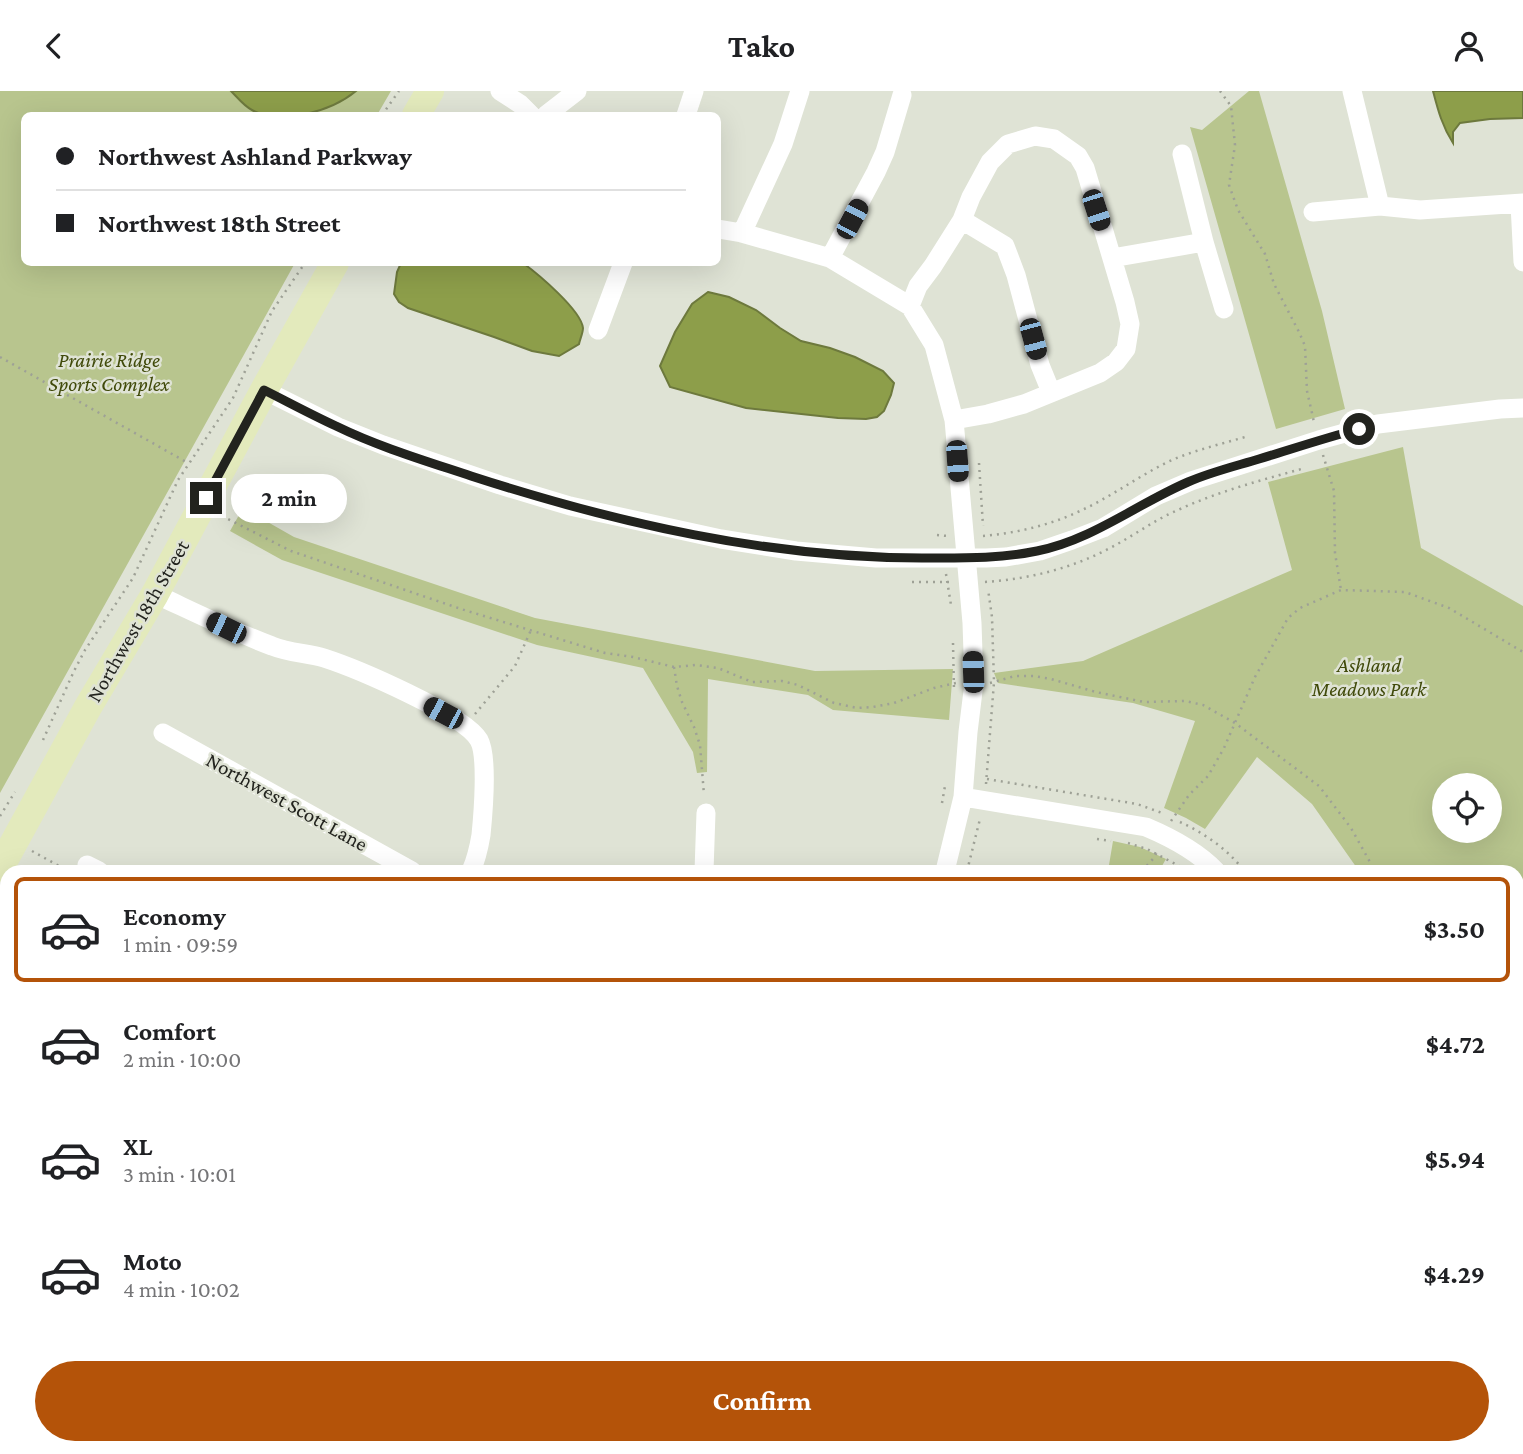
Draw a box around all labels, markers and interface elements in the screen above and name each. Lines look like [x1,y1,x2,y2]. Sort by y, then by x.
icon: back [35,27,73,65]
icon: person [1450,27,1488,65]
text: Tako [728,28,795,64]
text: Northwest Ashland Parkway [98,142,412,171]
car [1080,187,1113,233]
car [833,196,872,242]
text: Northwest 18th Street [98,209,340,238]
car [1018,316,1049,362]
park label: Prairie Ridge Sports Complex [48,348,171,396]
route start [1343,413,1375,445]
car [946,439,969,483]
callout: 2 min [230,473,346,523]
route end [190,482,222,514]
text: 2 min [261,485,317,511]
street label: Northwest 18th Street [82,535,195,706]
car [203,609,250,647]
car [962,651,985,693]
park label: Ashland Meadows Park [1311,653,1427,701]
car [420,694,467,732]
street label: Northwest Scott Lane [202,748,372,856]
map controls [1432,773,1502,843]
button: locate [1432,773,1502,843]
icon: car [39,898,102,961]
text: Economy [123,902,226,931]
text: $3.50 [1424,915,1485,944]
text: 1 min · 09:59 [123,931,238,957]
icon: car [39,1013,102,1076]
text: Comfort [123,1017,216,1046]
text: $4.72 [1426,1030,1485,1059]
text: 2 min · 10:00 [123,1046,241,1072]
icon: car [39,1128,102,1191]
text: XL [123,1132,152,1161]
text: $5.94 [1425,1145,1485,1174]
text: 3 min · 10:01 [123,1161,236,1187]
icon: car [39,1243,102,1306]
text: Moto [123,1247,182,1276]
text: $4.29 [1423,1260,1485,1289]
text: 4 min · 10:02 [123,1276,240,1302]
button: Confirm [35,1361,1489,1441]

